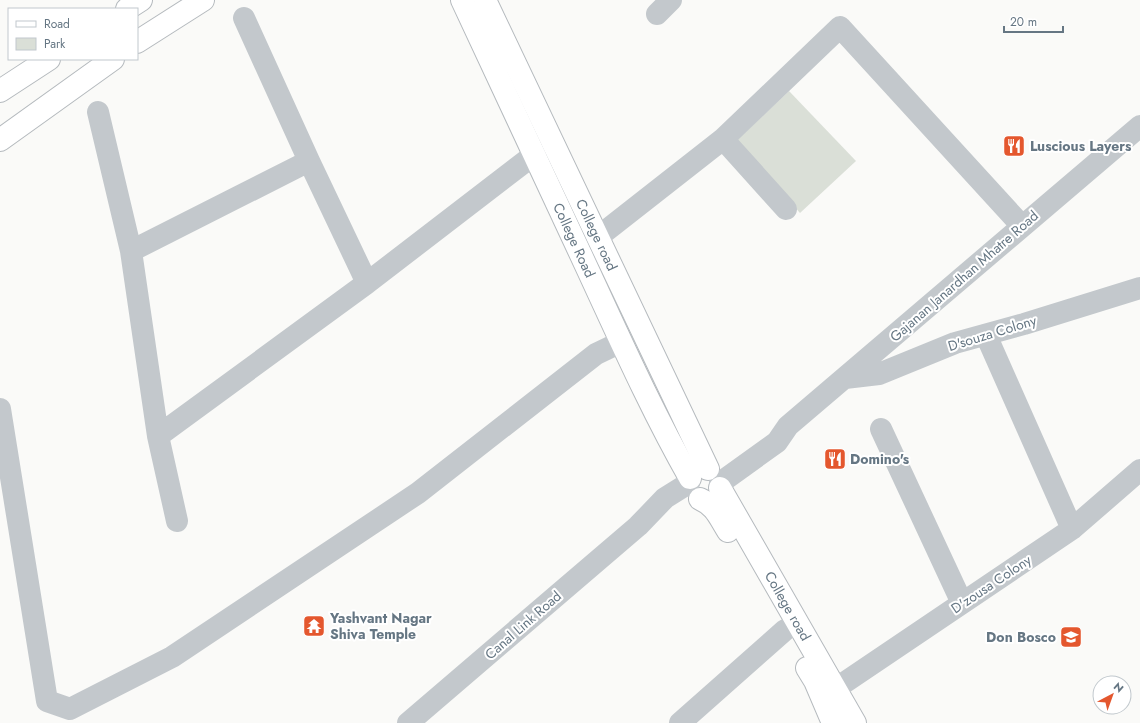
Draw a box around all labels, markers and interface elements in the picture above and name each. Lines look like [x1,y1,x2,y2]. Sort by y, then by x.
legend [8,8,138,60]
scale bar [1004,8,1063,34]
text: 20 m [1010,13,1037,31]
text: Road [44,15,70,33]
text: Park [44,35,66,53]
restaurant icon: Luscious Layers [1001,133,1027,159]
place label: Luscious Layers [1030,136,1132,156]
street label: College road [571,196,622,274]
street label: College Road [548,199,600,281]
street label: Gajanan Janardhan Mhatre Road [885,206,1043,346]
street label: D'souza Colony [945,310,1040,356]
restaurant icon: Domino's [822,446,848,472]
place label: Domino's [850,449,910,469]
street label: D'zousa Colony [947,549,1036,618]
street label: College road [760,567,816,644]
street label: Canal Link Road [480,586,566,664]
place label: Yashvant Nagar Shiva Temple [329,608,432,644]
temple icon: Yashvant Nagar Shiva Temple [301,613,327,639]
school or university icon: Don Bosco [1058,624,1084,650]
place label: Don Bosco [986,627,1056,647]
north arrow [1092,675,1132,715]
text: N [1110,679,1127,696]

